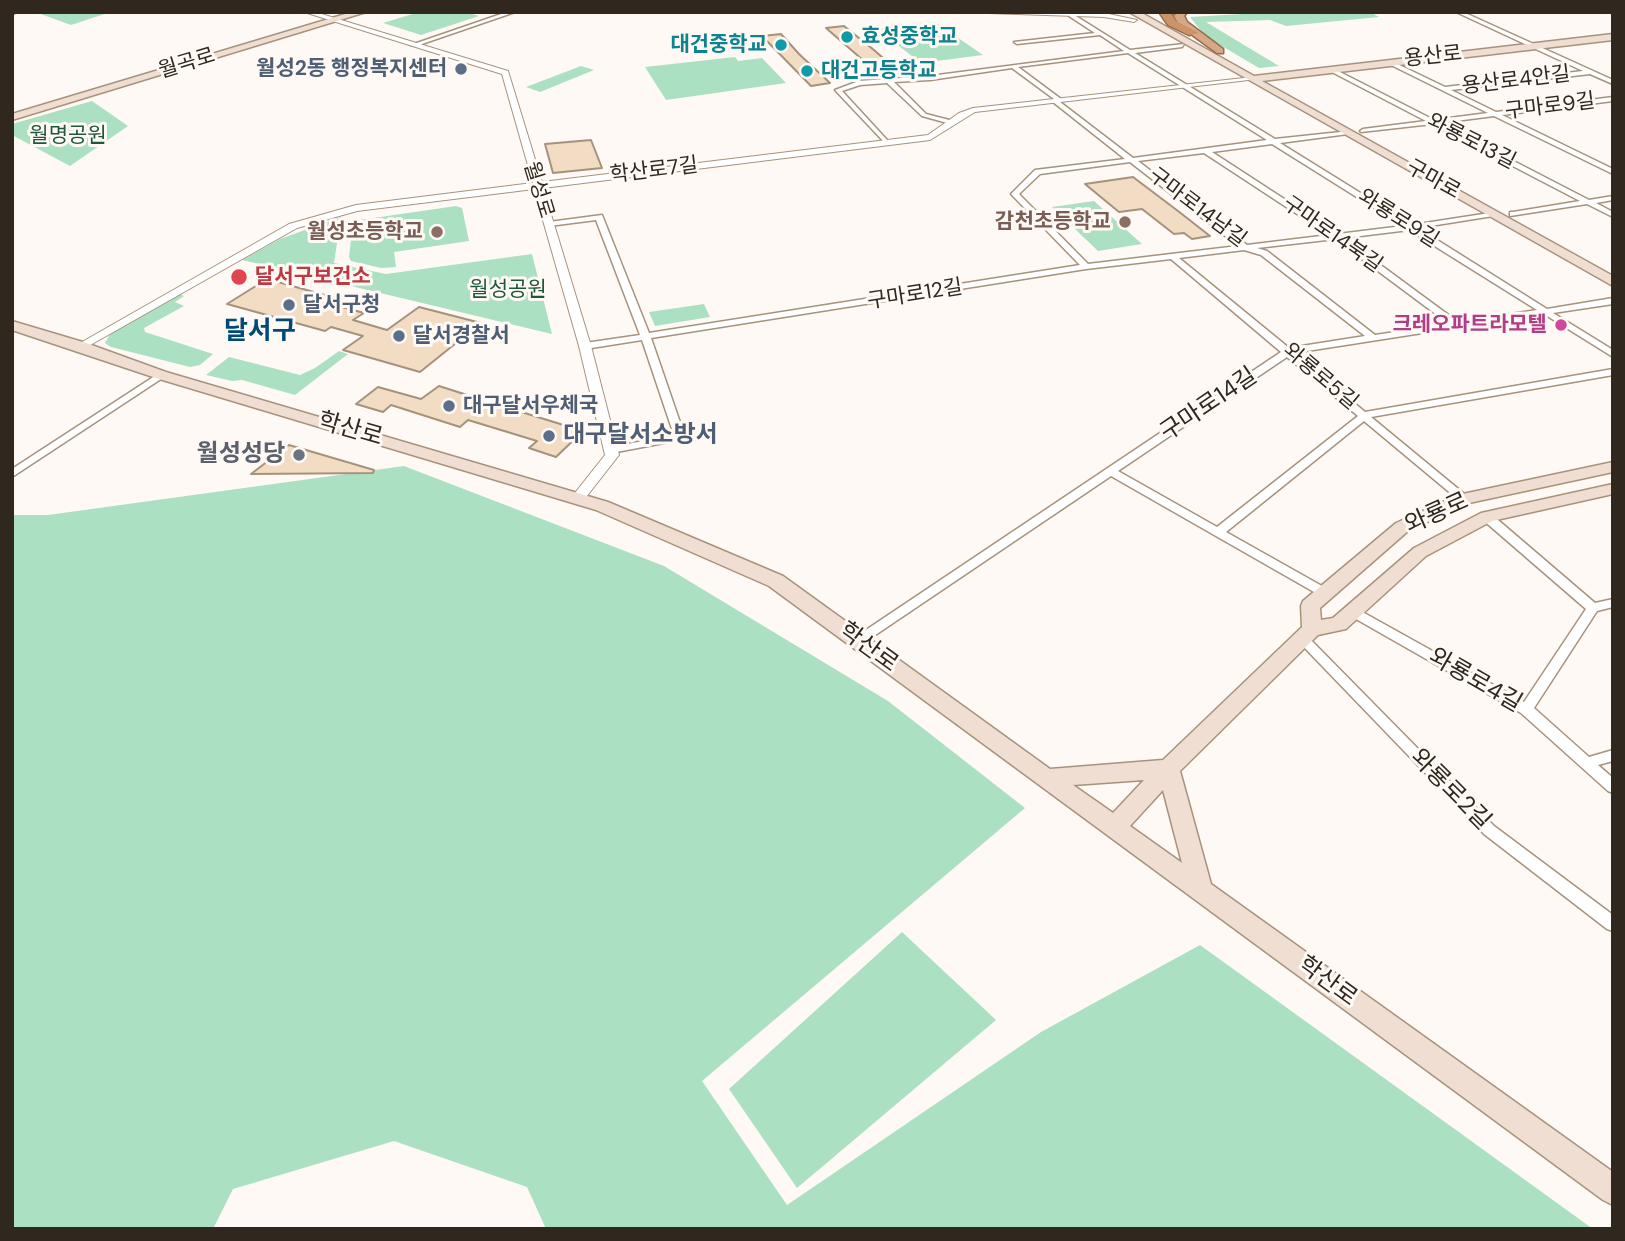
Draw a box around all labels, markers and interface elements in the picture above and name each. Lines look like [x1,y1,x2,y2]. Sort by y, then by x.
place label: 효성중학교 [861,24,958,50]
marker: 효성중학교 [839,29,855,45]
place label: 대건중학교 [670,32,767,58]
marker: 대건중학교 [773,37,789,53]
street label: 용산로 [1403,41,1463,73]
street label: 월곡로 [156,43,218,85]
place label: 월성2동 행정복지센터 [256,56,447,82]
place label: 대건고등학교 [821,58,937,84]
marker: 월성2동 행정복지센터 [453,61,469,77]
street label: 용산로4안길 [1460,62,1572,100]
marker: 대건고등학교 [799,63,815,79]
street label: 구마로9길 [1504,89,1596,125]
street label: 와룡로13길 [1422,109,1520,175]
park label: 월명공원 [29,123,107,149]
street label: 학산로7길 [609,153,699,189]
street label: 구마로 [1402,155,1464,205]
street label: 월성로 [517,159,559,221]
street label: 구마로14남길 [1143,163,1251,253]
street label: 와룡로9길 [1353,184,1443,254]
street label: 구마로14북길 [1277,191,1387,279]
place label: 감천초등학교 [995,209,1111,235]
marker: 감천초등학교 [1117,214,1133,230]
place label: 월성초등학교 [307,219,423,245]
marker: 월성초등학교 [429,224,445,240]
place label: 달서구보건소 [255,264,371,290]
marker: 달서구보건소 [229,267,249,287]
street label: 구마로12길 [866,275,964,315]
park label: 월성공원 [469,277,547,303]
place label: 달서구청 [303,292,380,318]
marker: 달서구청 [281,297,297,313]
place label: 크레오파트라모텔 [1392,312,1547,338]
district label: 달서구 [224,316,296,348]
marker: 크레오파트라모텔 [1553,317,1569,333]
place label: 달서경찰서 [413,323,510,349]
marker: 달서경찰서 [391,328,407,344]
street label: 와룡로5길 [1277,338,1363,416]
street label: 구마로14길 [1155,362,1263,448]
place label: 대구달서우체국 [463,393,598,419]
marker: 대구달서우체국 [441,398,457,414]
street label: 학산로 [314,407,386,453]
place label: 대구달서소방서 [563,422,718,450]
marker: 대구달서소방서 [541,428,557,444]
place label: 월성성당 [197,441,285,469]
marker: 월성성당 [291,447,307,463]
street label: 와룡로 [1401,487,1473,541]
street label: 학산로 [833,617,903,679]
street label: 와룡로4길 [1423,643,1527,719]
street label: 와룡로2길 [1404,744,1496,836]
street label: 학산로 [1292,951,1362,1013]

